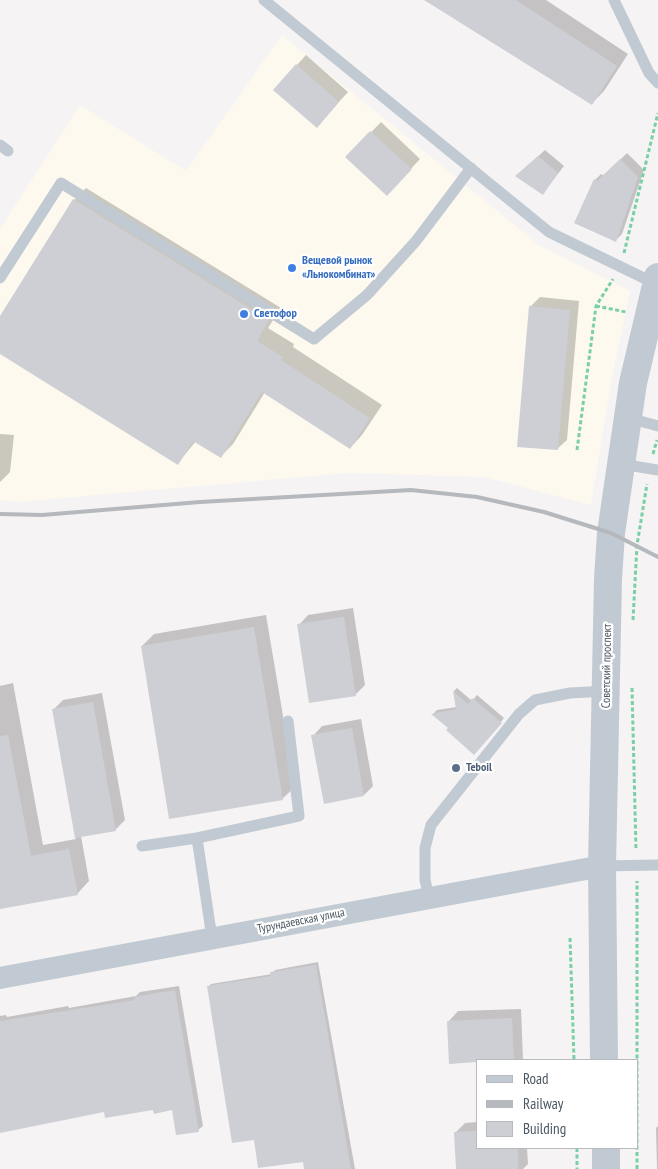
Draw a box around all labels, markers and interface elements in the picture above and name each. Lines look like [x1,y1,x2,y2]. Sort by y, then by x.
place label: Вещевой рынок «Льнокомбинат» [302,254,375,282]
marker: Вещевой рынок «Льнокомбинат» [286,262,298,274]
place label: Светофор [254,307,297,321]
marker: Светофор [238,308,250,320]
street label: Советский проспект [599,624,615,708]
place label: Teboil [466,761,492,775]
marker: Teboil [450,762,462,774]
street label: Турундаевская улица [256,905,346,937]
legend [476,1059,638,1149]
text: Road [523,1069,549,1088]
text: Railway [523,1094,563,1113]
text: Building [523,1119,566,1138]

